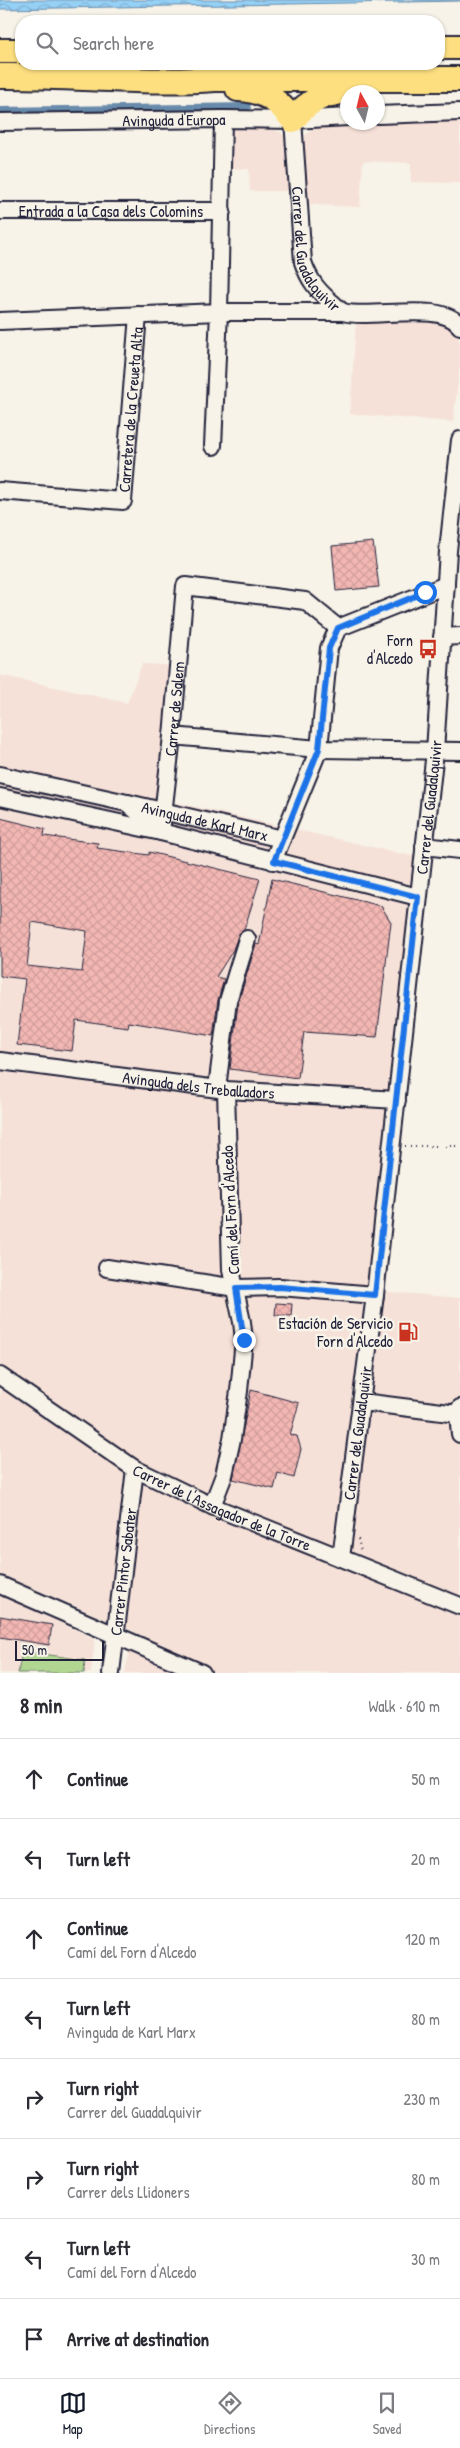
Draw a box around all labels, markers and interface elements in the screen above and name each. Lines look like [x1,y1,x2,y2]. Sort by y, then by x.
search box [15,15,445,70]
icon: search [33,29,61,57]
text: Search here [73,30,154,56]
north arrow [340,85,385,130]
street label: Avinguda d'Europa [122,108,226,131]
street label: Carrer del Guadalquivir [287,186,346,316]
street label: Entrada a la Casa dels Colomins [19,200,203,222]
street label: Carretera de la Creueta Alta [113,326,148,493]
route start [414,581,437,604]
place label: Forn d'Alcedo [367,629,414,669]
bus stop icon: Forn d'Alcedo [417,638,439,660]
street label: Carrer de Salem [159,660,189,757]
street label: Carrer del Guadalquivir [410,739,447,875]
street label: Avinguda de Karl Marx [140,796,270,846]
street label: Avinguda dels Treballadors [121,1066,275,1104]
street label: Camí del Forn d'Alcedo [216,1144,244,1275]
place label: Estación de Servicio Forn d'Alcedo [278,1312,394,1352]
fuel station icon: Estación de Servicio Forn d'Alcedo [397,1321,419,1343]
route end [233,1329,256,1352]
street label: Carrer del Guadalquivir [338,1365,377,1501]
street label: Carrer de l'Assagador de la Torre [129,1459,315,1556]
street label: Carrer Pintor Sabater [104,1507,141,1637]
scale bar [15,1638,104,1661]
text: 50 m [22,1640,47,1659]
text: 8 min [20,1691,62,1720]
text: Walk · 610 m [368,1695,440,1717]
icon: ahead [20,1765,48,1793]
text: Continue [67,1766,128,1792]
text: 50 m [412,1768,440,1790]
icon: left [20,1845,48,1873]
text: Turn left [67,1846,130,1872]
text: 20 m [411,1848,440,1870]
text: Continue [67,1915,128,1941]
icon: ahead [20,1925,48,1953]
text: 120 m [405,1928,440,1950]
text: Camí del Forn d'Alcedo [67,1941,196,1963]
text: Turn left [67,1995,130,2021]
icon: left [20,2005,48,2033]
text: 80 m [411,2008,440,2030]
text: Avinguda de Karl Marx [67,2021,196,2043]
text: Turn right [67,2075,138,2101]
icon: right [20,2085,48,2113]
text: 230 m [404,2088,440,2110]
text: Carrer del Guadalquivir [67,2101,202,2123]
text: Turn right [67,2155,138,2181]
icon: right [20,2165,48,2193]
text: 80 m [411,2168,440,2190]
text: Carrer dels Llidoners [67,2181,190,2203]
text: Turn left [67,2235,130,2261]
icon: left [20,2245,48,2273]
text: 30 m [411,2248,440,2270]
text: Camí del Forn d'Alcedo [67,2261,196,2283]
icon: arrive [20,2325,48,2353]
text: Arrive at destination [67,2326,209,2352]
tab: Map [59,2389,87,2438]
tab: Directions [204,2389,255,2438]
tab: Saved [373,2389,401,2438]

